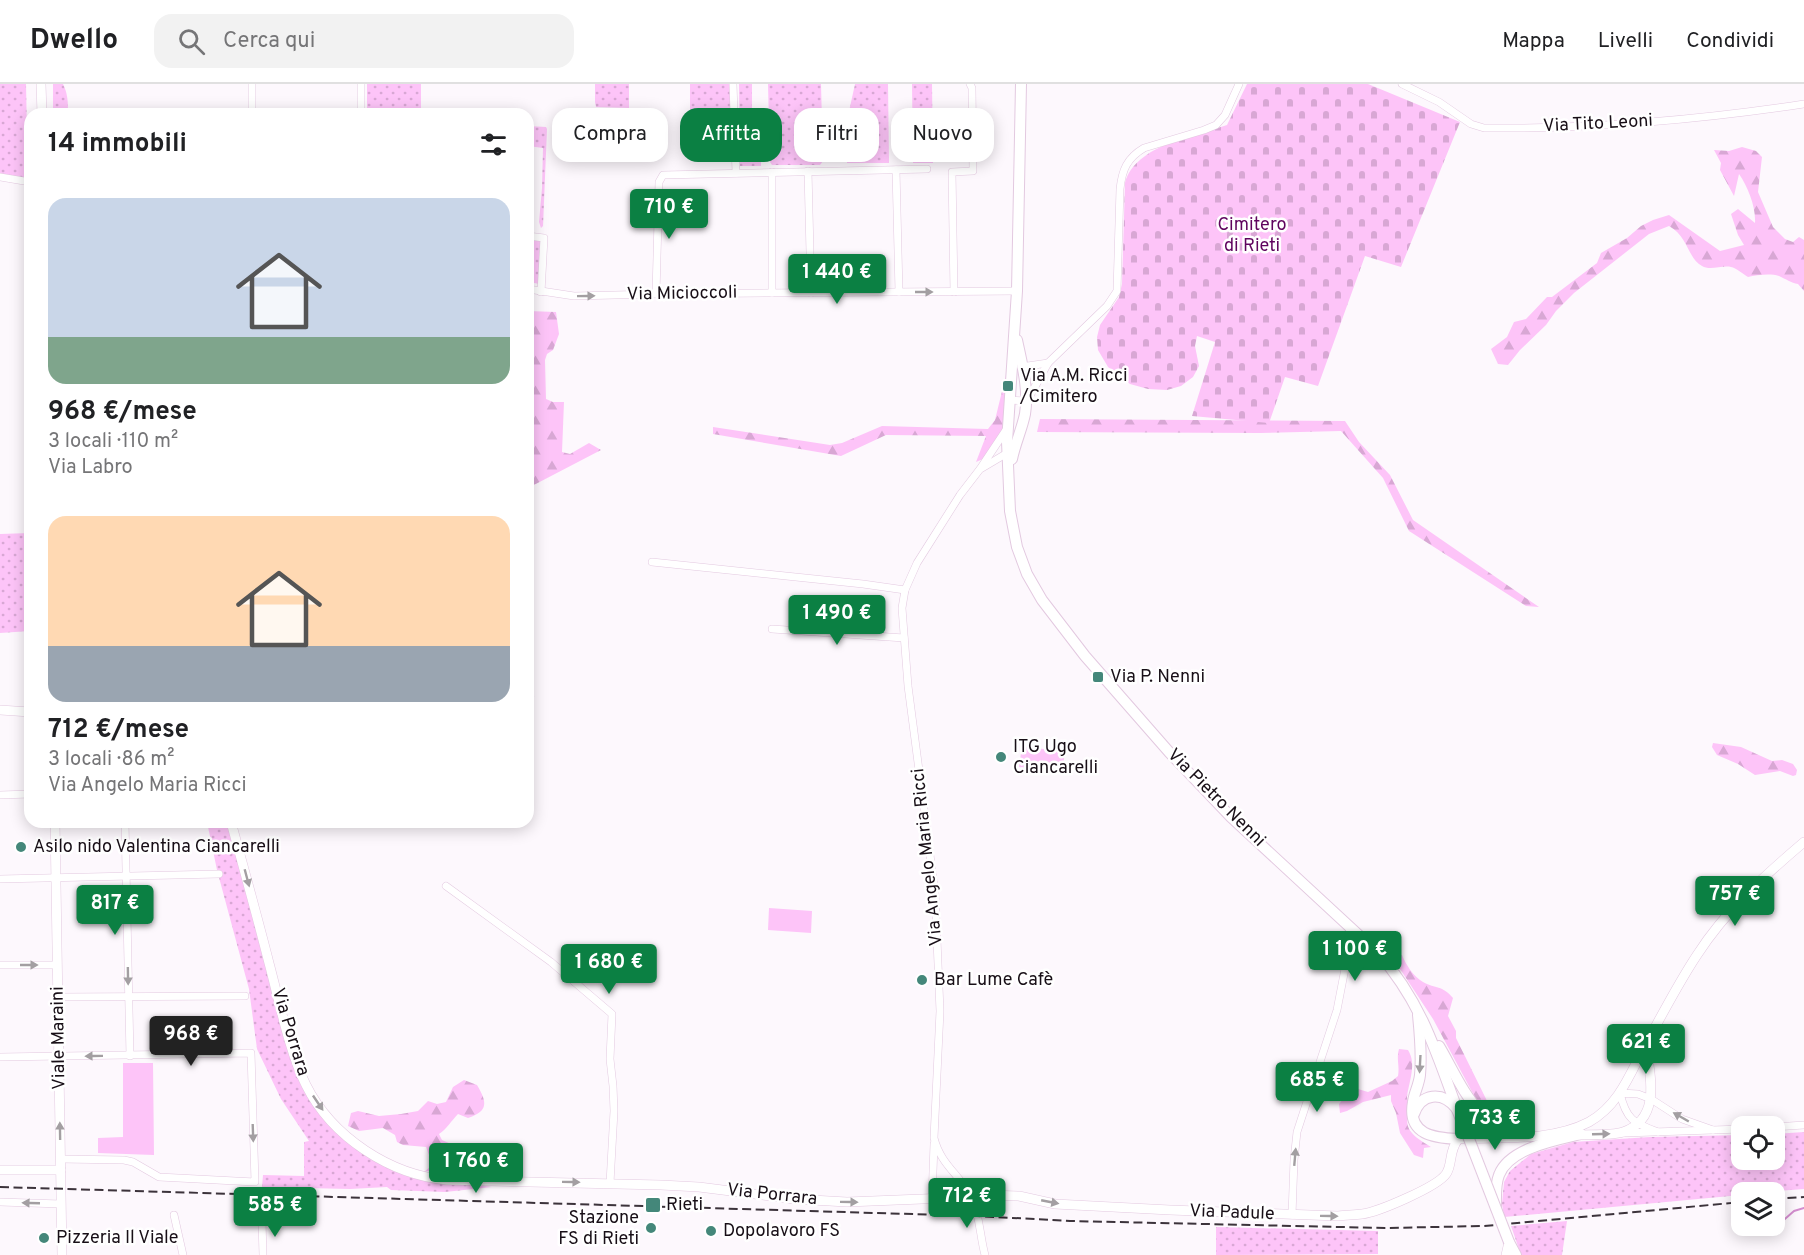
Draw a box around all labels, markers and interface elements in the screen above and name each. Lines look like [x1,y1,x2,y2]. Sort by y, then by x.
search box [154,14,574,68]
text: Dwello [30,23,118,59]
icon: search [175,25,208,58]
text: Cerca qui [223,28,315,55]
text: Mappa [1502,28,1565,55]
text: Livelli [1598,28,1653,55]
text: Condividi [1686,28,1774,55]
chip: Compra [552,108,668,162]
chip: Affitta [680,108,782,162]
chip: Filtri [794,108,879,162]
chip: Nuovo [891,108,994,162]
street label: Via Tito Leoni [1542,110,1654,138]
text: 14 immobili [48,128,187,161]
icon: filters [477,128,510,161]
pin: 710 € [627,189,711,240]
text: 710 € [644,195,694,221]
park label: Cimitero di Rieti [1217,214,1287,258]
icon: home [225,237,333,345]
pin: 1 440 € [782,254,892,305]
text: 1 440 € [802,260,872,286]
street label: Via Micioccoli [627,282,737,306]
one-way arrow [915,287,934,297]
one-way arrow [576,291,595,301]
place label: Via A.M. Ricci /Cimitero [1019,365,1127,409]
marker: Via A.M. Ricci /Cimitero [1001,379,1015,393]
text: 968 €/mese [48,396,197,429]
text: 3 locali · 110 m² [48,429,178,455]
text: Via Labro [48,455,133,481]
icon: home [225,555,333,663]
pin: 1 490 € [782,595,892,646]
text: 1 490 € [802,601,872,627]
place label: Via P. Nenni [1110,666,1205,689]
marker: Via P. Nenni [1091,670,1105,684]
text: 712 €/mese [48,714,189,747]
place label: ITG Ugo Ciancarelli [1013,736,1098,780]
street label: Via Pietro Nenni [1162,744,1270,852]
text: 3 locali · 86 m² [48,747,175,773]
marker: ITG Ugo Ciancarelli [994,750,1008,764]
street label: Via Angelo Maria Ricci [907,767,949,947]
text: Via Angelo Maria Ricci [48,773,247,799]
place label: Asilo nido Valentina Ciancarelli [33,836,280,859]
marker: Asilo nido Valentina Ciancarelli [14,840,28,854]
one-way arrow [243,869,252,887]
pin: 757 € [1693,876,1777,927]
text: 757 € [1709,882,1761,908]
pin: 817 € [73,885,157,936]
text: 817 € [91,891,139,917]
pin: 1 100 € [1300,931,1410,982]
text: 1 100 € [1322,937,1388,963]
pin: 1 680 € [554,944,664,995]
text: 1 680 € [575,950,643,976]
one-way arrow [19,960,38,970]
one-way arrow [124,967,133,986]
place label: Bar Lume Cafè [934,969,1053,992]
marker: Bar Lume Cafè [915,973,929,987]
street label: Via Porrara [266,985,314,1079]
street label: Viale Maraini [47,986,71,1090]
pin: 968 € [149,1016,233,1067]
text: 968 € [164,1022,218,1048]
pin: 621 € [1604,1024,1688,1075]
text: 621 € [1621,1030,1671,1056]
one-way arrow [85,1052,104,1061]
one-way arrow [1416,1054,1425,1073]
pin: 685 € [1275,1062,1359,1113]
text: 685 € [1290,1068,1344,1094]
one-way arrow [312,1095,324,1111]
pin: 733 € [1453,1100,1537,1151]
text: 733 € [1469,1106,1521,1132]
one-way arrow [1672,1113,1689,1123]
map controls [1731,1116,1785,1236]
button: locate [1731,1116,1785,1170]
one-way arrow [55,1121,65,1140]
one-way arrow [249,1123,258,1142]
one-way arrow [1592,1129,1611,1138]
pin: 1 760 € [421,1143,531,1194]
one-way arrow [1290,1147,1300,1166]
text: 1 760 € [443,1149,509,1175]
one-way arrow [561,1178,580,1187]
pin: 712 € [925,1178,1009,1229]
street label: Via Porrara [726,1179,818,1211]
button: layers [1731,1182,1785,1236]
text: 712 € [942,1184,992,1210]
pin: 585 € [233,1187,317,1238]
text: 585 € [248,1193,302,1219]
place label: Rieti [666,1194,703,1217]
marker: Rieti [644,1196,662,1214]
one-way arrow [839,1197,858,1206]
one-way arrow [21,1198,40,1208]
one-way arrow [1041,1198,1060,1207]
street label: Via Padule [1189,1200,1275,1226]
place label: Stazione FS di Rieti [558,1207,639,1251]
one-way arrow [1319,1211,1338,1221]
place label: Dopolavoro FS [723,1220,840,1243]
marker: Stazione FS di Rieti [644,1221,658,1235]
marker: Dopolavoro FS [704,1224,718,1238]
place label: Pizzeria Il Viale [56,1227,178,1250]
marker: Pizzeria Il Viale [37,1231,51,1245]

